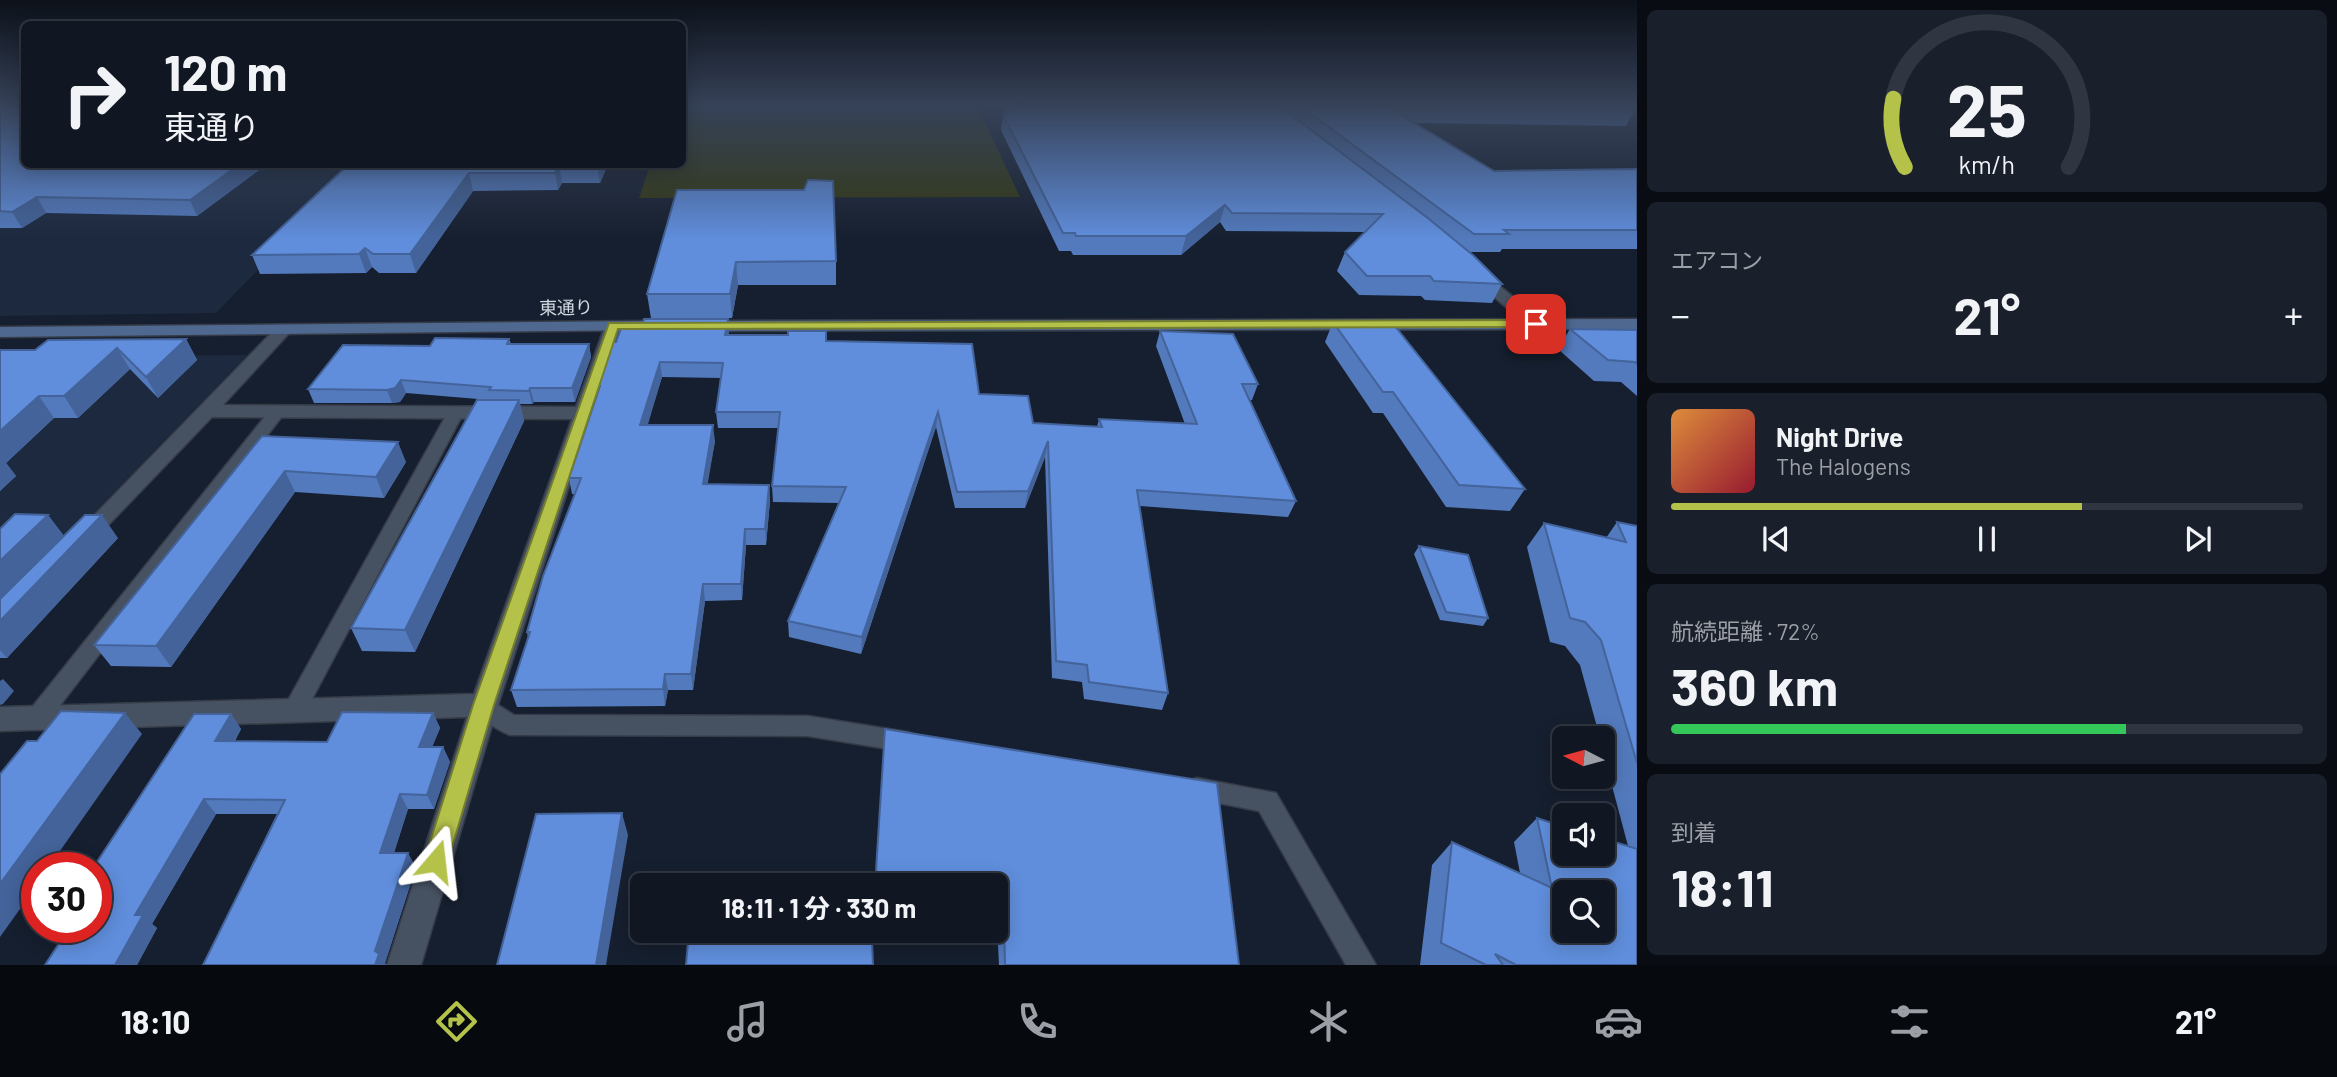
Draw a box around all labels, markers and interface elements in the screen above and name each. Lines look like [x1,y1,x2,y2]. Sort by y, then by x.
text: 120 m [164,42,287,101]
icon: right [49,49,140,140]
text: 25 [1947,64,2027,152]
text: 東通り [164,107,260,145]
text: km/h [1959,149,2015,179]
text: エアコン [1671,246,1763,274]
text: 21° [1954,283,2020,345]
text: − [1671,291,1690,337]
text: + [2284,291,2303,337]
pin [1506,294,1566,354]
street label: 東通り [539,296,593,318]
icon: arrive [1517,305,1555,343]
text: Night Drive [1776,421,1903,452]
text: The Halogens [1776,452,1911,480]
icon: previous [1757,520,1795,558]
icon: pause [1968,520,2006,558]
icon: next [2179,520,2217,558]
text: 航続距離 · 72% [1671,617,1820,645]
text: 360 km [1671,654,1838,716]
north arrow [1552,726,1615,789]
map controls [1552,726,1615,943]
button: sound [1552,803,1615,866]
text: 到着 [1671,818,1717,846]
position arrow [399,824,473,898]
speed limit sign: 30 [21,852,112,943]
text: 18:11 [1671,855,1774,917]
button: search [1552,880,1615,943]
text: 18:11 · 1 分 · 330 m [722,892,916,923]
icon: directions [432,997,481,1046]
icon: music [723,997,772,1046]
icon: phone [1013,997,1062,1046]
icon: climate [1304,997,1353,1046]
icon: car [1594,997,1643,1046]
icon: filters [1885,997,1934,1046]
text: 18:10 [121,1002,191,1040]
text: 21° [2175,1002,2216,1040]

